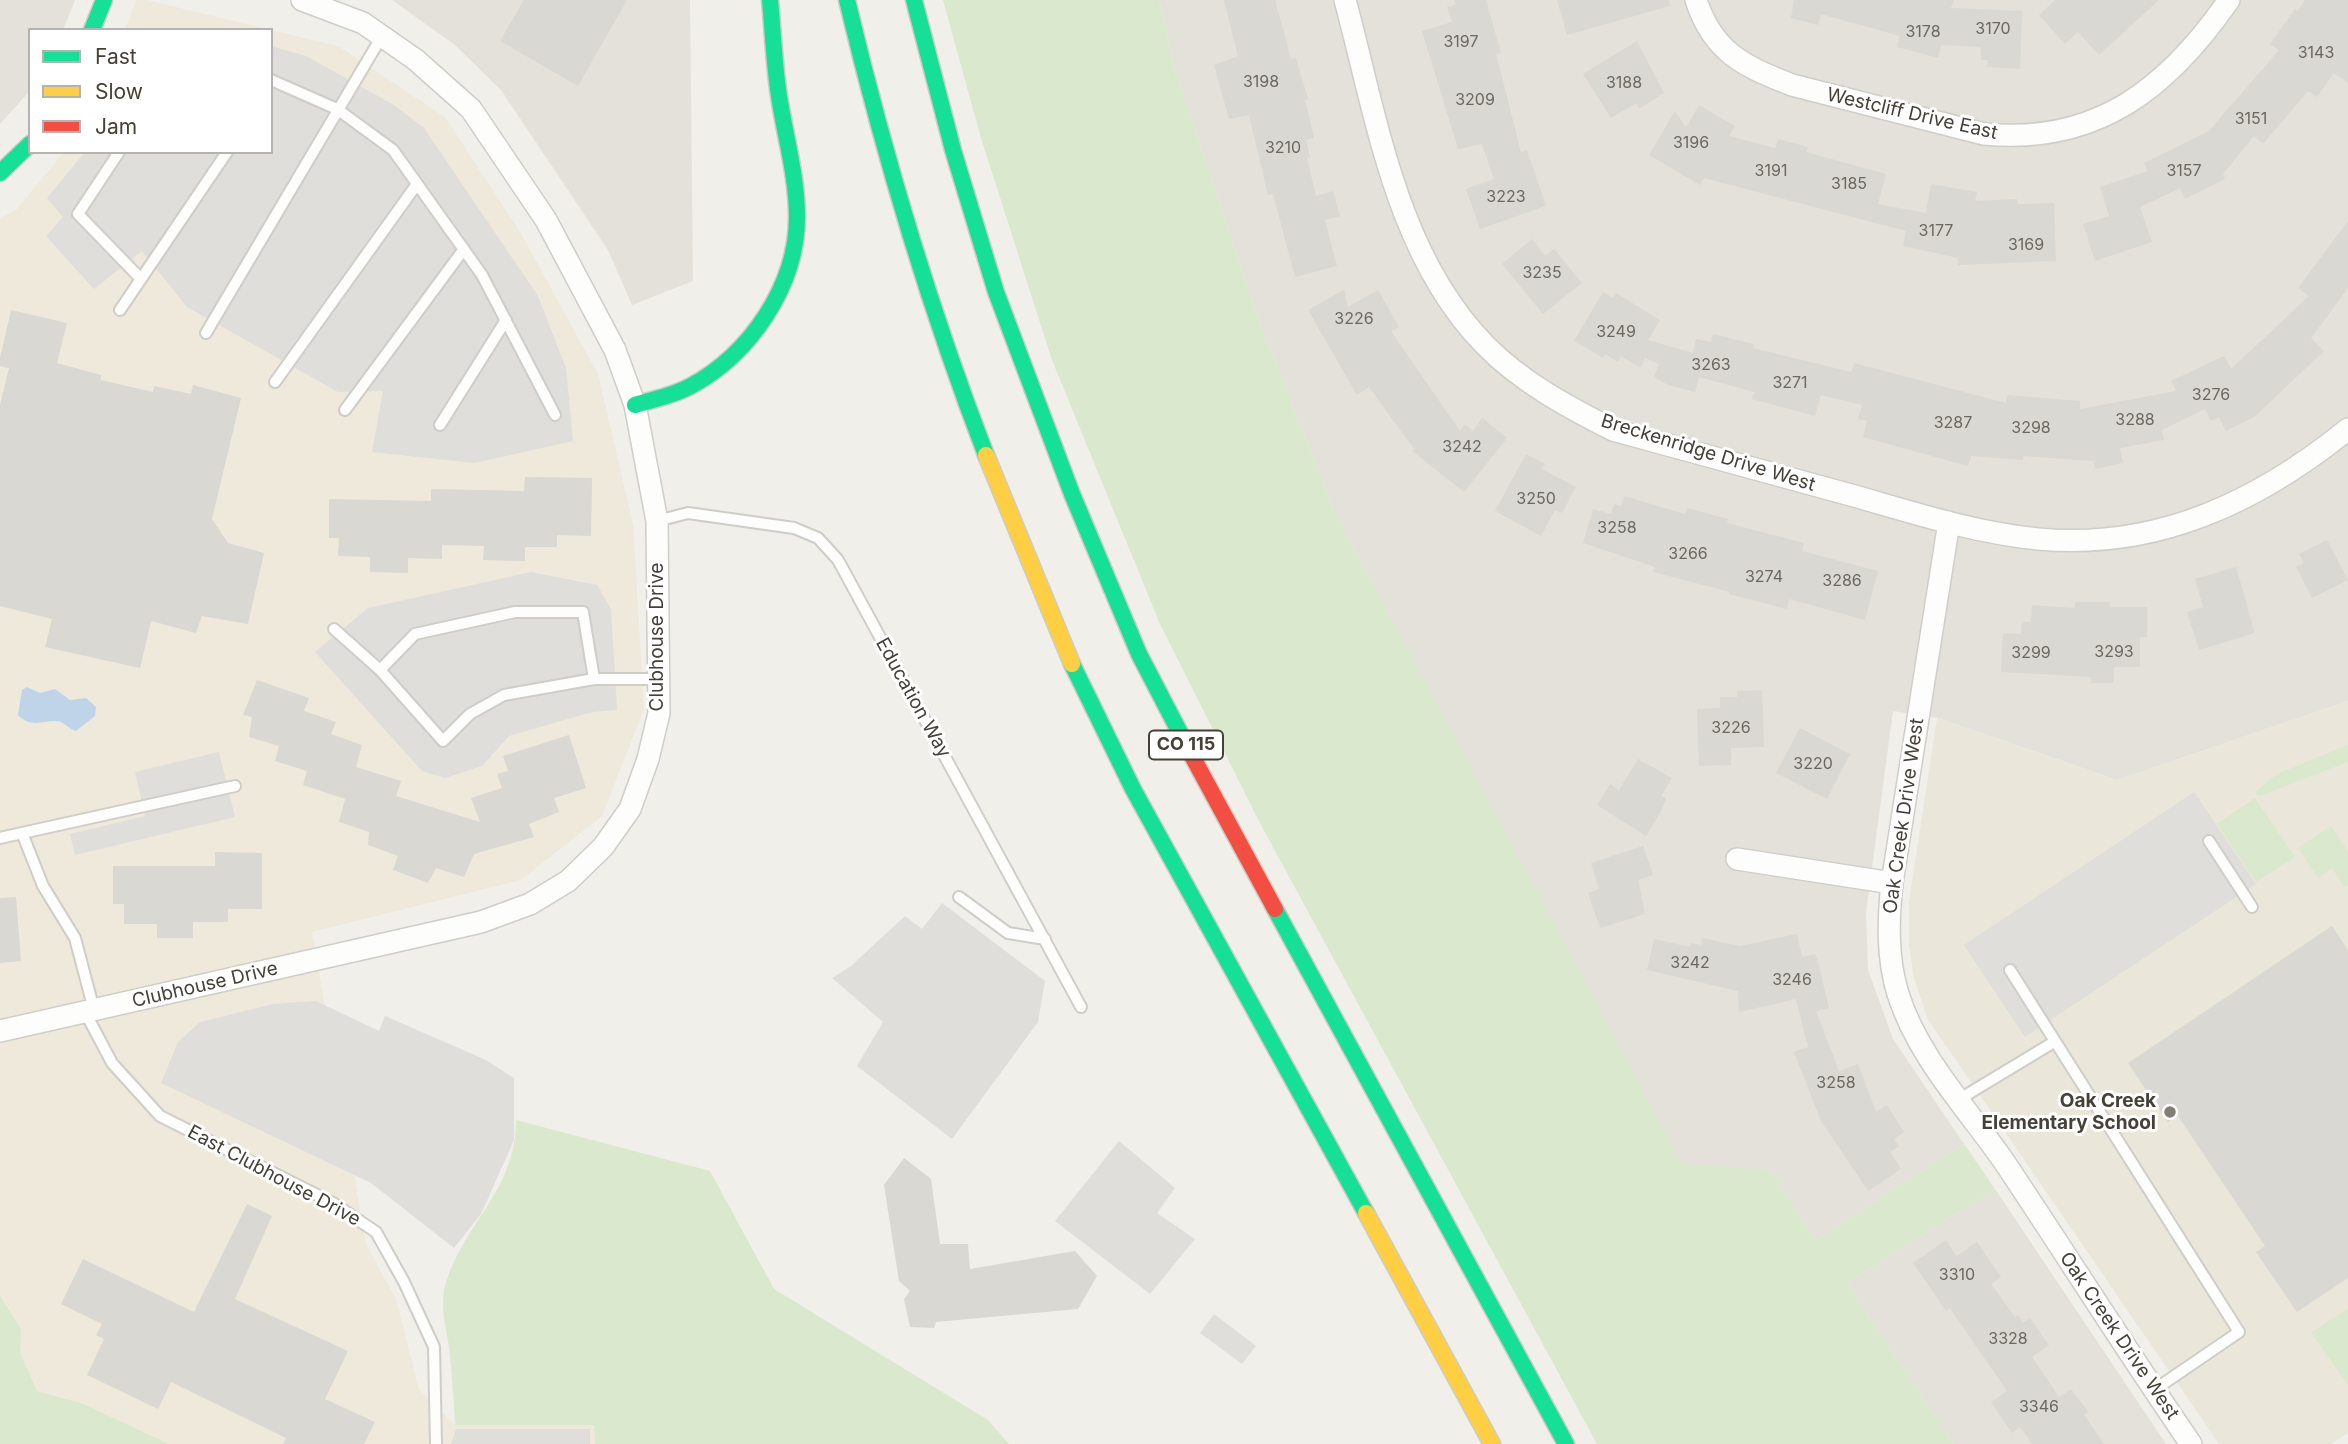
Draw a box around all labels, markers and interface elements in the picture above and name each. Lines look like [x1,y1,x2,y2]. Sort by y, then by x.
house number: 3170 [1975,19,2011,39]
house number: 3178 [1905,22,1941,42]
legend [28,28,273,154]
house number: 3197 [1443,32,1479,52]
house number: 3143 [2298,43,2334,63]
text: Fast [95,44,137,69]
house number: 3198 [1243,72,1279,92]
house number: 3188 [1606,73,1642,93]
text: Slow [95,79,143,104]
street label: Westcliff Drive East [1824,83,2000,145]
house number: 3209 [1455,90,1495,110]
house number: 3151 [2235,109,2267,129]
text: Jam [95,114,137,139]
house number: 3196 [1673,133,1709,153]
house number: 3210 [1265,138,1301,158]
house number: 3191 [1755,161,1787,181]
house number: 3157 [2166,161,2202,181]
house number: 3185 [1831,174,1867,194]
house number: 3223 [1486,187,1526,207]
house number: 3177 [1919,221,1953,241]
house number: 3169 [2008,235,2044,255]
house number: 3235 [1522,263,1562,283]
house number: 3226 [1334,309,1374,329]
house number: 3249 [1596,322,1636,342]
house number: 3263 [1691,355,1731,375]
house number: 3271 [1772,373,1808,393]
house number: 3276 [2192,385,2230,405]
street label: Breckenridge Drive West [1598,410,1818,496]
house number: 3288 [2115,410,2155,430]
house number: 3287 [1934,413,1972,433]
house number: 3298 [2011,418,2051,438]
house number: 3242 [1442,437,1482,457]
house number: 3250 [1516,489,1556,509]
house number: 3258 [1597,518,1637,538]
house number: 3266 [1668,544,1708,564]
street label: Clubhouse Drive [646,563,668,711]
house number: 3274 [1745,567,1783,587]
house number: 3286 [1822,571,1862,591]
street label: Education Way [871,634,955,762]
house number: 3293 [2094,642,2134,662]
house number: 3299 [2011,643,2051,663]
street label: Oak Creek Drive West [1879,717,1929,915]
house number: 3226 [1711,718,1751,738]
road number: CO 115 [1149,730,1223,760]
house number: 3220 [1793,754,1833,774]
house number: 3242 [1670,953,1710,973]
street label: Clubhouse Drive [130,957,280,1013]
house number: 3246 [1772,970,1812,990]
house number: 3258 [1816,1073,1856,1093]
place label: Oak Creek Elementary School [1982,1090,2156,1134]
marker: Oak Creek Elementary School [2162,1104,2178,1120]
street label: East Clubhouse Drive [184,1121,364,1231]
street label: Oak Creek Drive West [2054,1248,2184,1424]
house number: 3310 [1939,1265,1975,1285]
house number: 3328 [1988,1329,2028,1349]
house number: 3346 [2019,1397,2059,1417]

